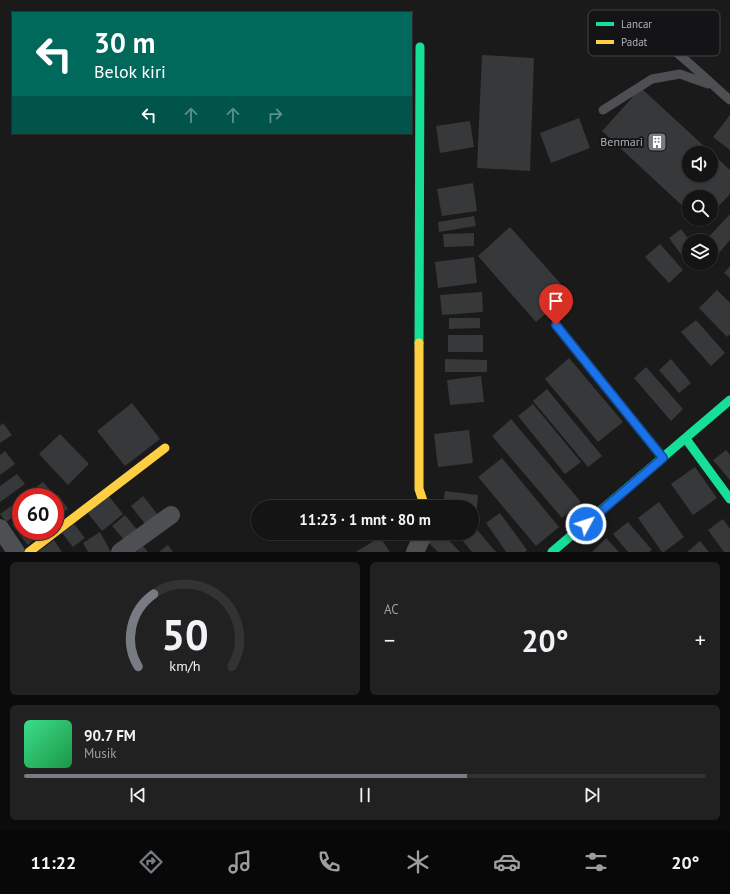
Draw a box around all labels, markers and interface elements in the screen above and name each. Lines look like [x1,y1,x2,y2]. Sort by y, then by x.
legend [588,10,720,56]
text: Lancar [621,17,652,31]
text: 30 m [94,24,155,61]
icon: left [28,28,80,80]
text: Padat [621,35,648,49]
text: Belok kiri [94,60,166,83]
icon: left [138,104,160,126]
icon: ahead [180,104,202,126]
icon: ahead [222,104,244,126]
icon: right [264,104,286,126]
building icon: Benmari [646,131,668,153]
place label: Benmari [600,134,643,149]
map controls [682,146,718,270]
button: sound [682,146,718,182]
button: search [682,190,718,226]
button: layers [682,234,718,270]
pin [539,284,573,325]
icon: arrive [545,290,567,312]
speed limit sign: 60 [12,488,64,540]
position arrow [565,503,607,545]
text: 11:23 · 1 mnt · 80 m [299,510,431,529]
text: AC [384,601,399,618]
text: 50 [161,607,209,660]
text: 20° [521,621,569,660]
text: − [384,626,395,654]
text: + [695,626,706,654]
text: km/h [169,655,201,674]
text: 90.7 FM [84,726,136,745]
text: Musik [84,745,116,762]
icon: previous [127,784,149,806]
icon: pause [354,784,376,806]
icon: next [581,784,603,806]
icon: directions [137,848,165,876]
icon: music [226,848,254,876]
icon: phone [315,848,343,876]
icon: climate [404,848,432,876]
icon: car [493,848,521,876]
icon: filters [582,848,610,876]
text: 11:22 [31,851,76,874]
text: 20° [671,851,699,874]

